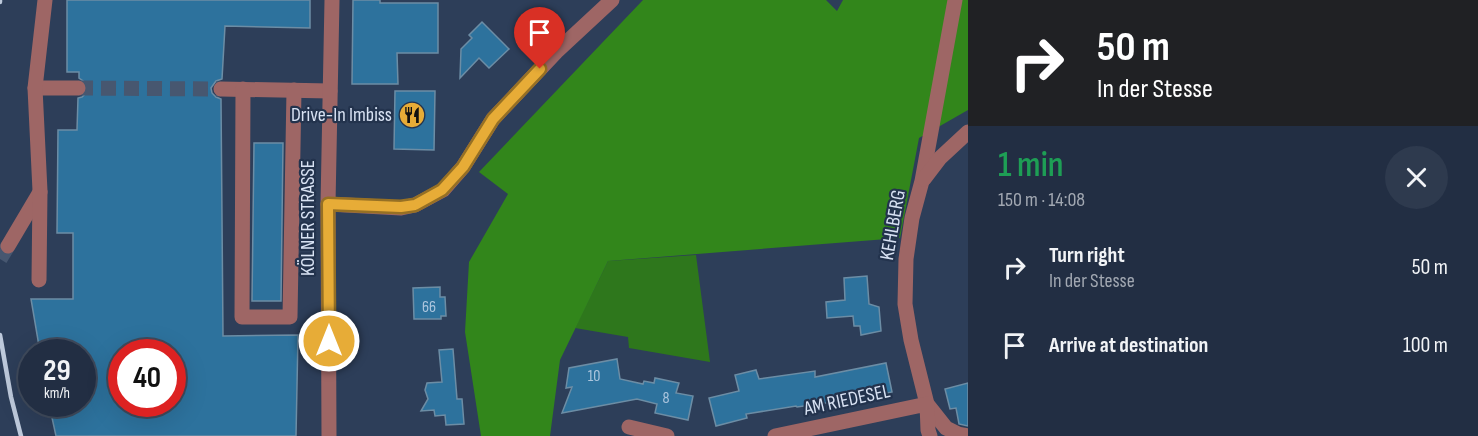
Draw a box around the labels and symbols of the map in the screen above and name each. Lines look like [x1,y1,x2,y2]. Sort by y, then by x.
pin [514,7,565,69]
restaurant icon: Drive-In Imbiss [397,100,427,130]
place label: Drive-In Imbiss [291,103,392,127]
street label: KÖLNER STRASSE [296,160,320,276]
street label: KEHLBERG [875,188,911,262]
house number: 66 [422,298,436,317]
position arrow [297,309,361,373]
speed limit sign: 40 [108,339,186,417]
house number: 10 [588,367,600,386]
street label: AM RIEDESEL [801,379,893,421]
house number: 8 [662,389,670,408]

